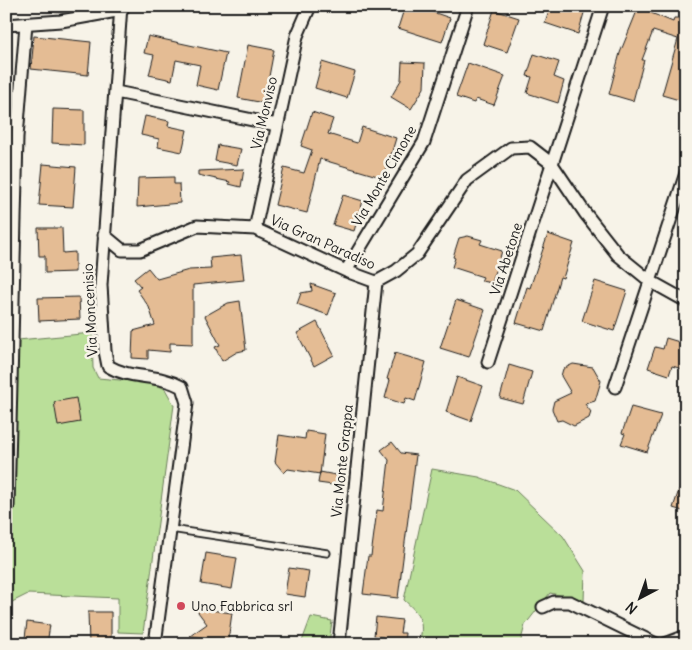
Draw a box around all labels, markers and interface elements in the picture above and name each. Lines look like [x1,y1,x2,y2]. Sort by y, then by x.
street label: Via Monviso [247,75,281,151]
street label: Via Monte Cimone [348,122,420,230]
street label: Via Gran Paradiso [268,211,379,273]
street label: Via Abetone [486,220,526,298]
street label: Via Moncenisio [79,263,101,357]
street label: Via Monte Grappa [327,404,357,518]
north arrow [614,572,664,622]
place label: Uno Fabbrica srl [191,597,293,615]
text: N [622,598,641,618]
marker: Uno Fabbrica srl [175,600,187,612]

